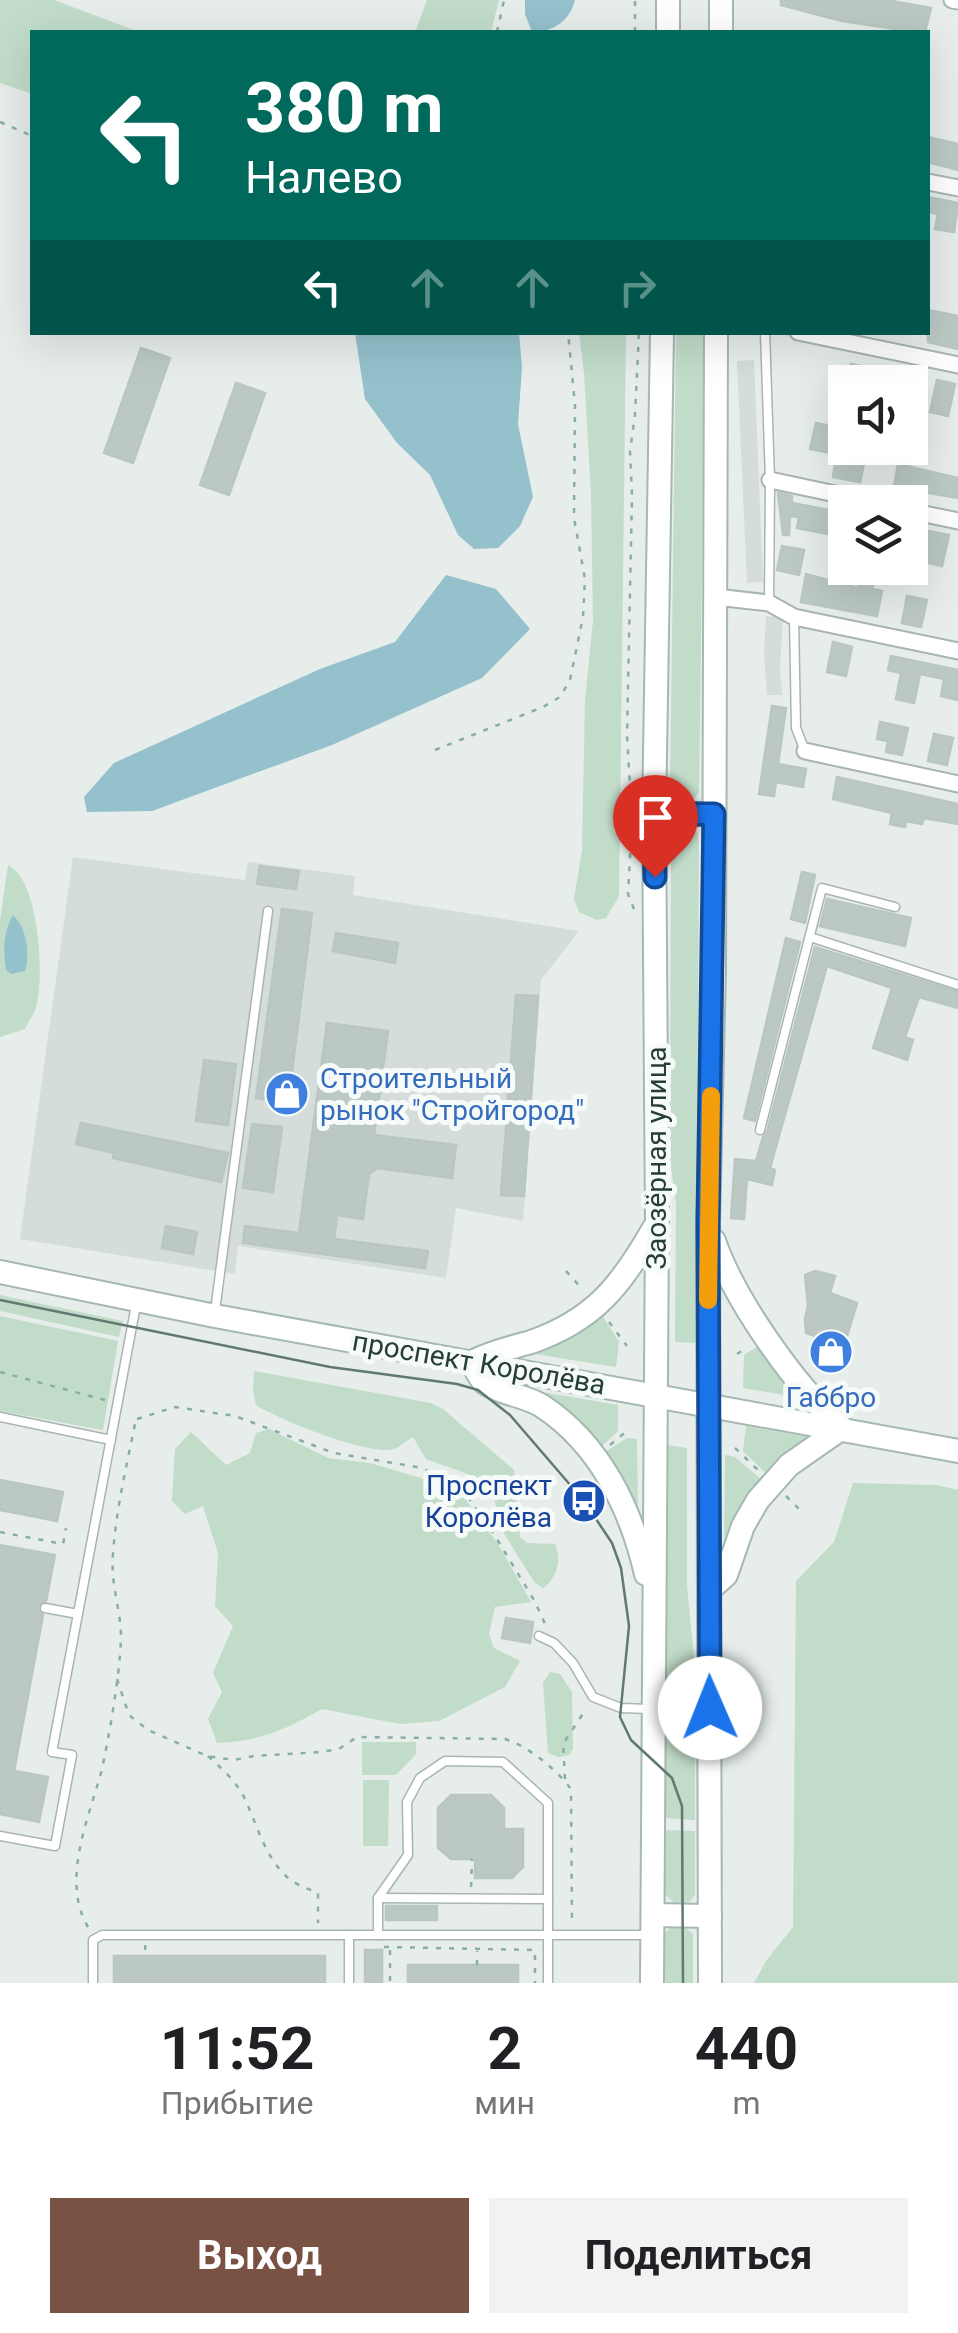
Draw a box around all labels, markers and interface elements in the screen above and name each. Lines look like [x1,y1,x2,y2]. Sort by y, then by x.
text: 380 m [245,67,444,149]
icon: left [80,70,210,200]
text: Налево [245,151,403,204]
icon: left [295,260,350,315]
icon: ahead [400,260,455,315]
icon: ahead [505,260,560,315]
icon: right [610,260,665,315]
map controls [828,365,928,585]
button: sound [828,365,928,465]
button: layers [828,485,928,585]
pin [613,775,698,878]
icon: arrive [628,790,683,845]
street label: Заозёрная улица [640,1046,673,1270]
place label: Строительный рынок "Стройгород" [320,1062,584,1127]
shop icon: Строительный рынок "Стройгород" [264,1071,310,1117]
street label: проспект Королёва [350,1324,608,1402]
shop icon: Габбро [808,1329,854,1375]
place label: Габбро [786,1381,876,1414]
place label: Проспект Королёва [425,1469,552,1534]
bus stop icon: Проспект Королёва [561,1478,607,1524]
position arrow [658,1656,762,1760]
text: 11:52 [160,2013,314,2084]
text: 2 [487,2013,522,2084]
text: 440 [695,2013,798,2084]
text: Прибытие [161,2084,313,2122]
text: мин [474,2084,535,2122]
text: m [732,2084,761,2122]
button: Выход [50,2198,469,2313]
button: Поделиться [489,2198,908,2313]

